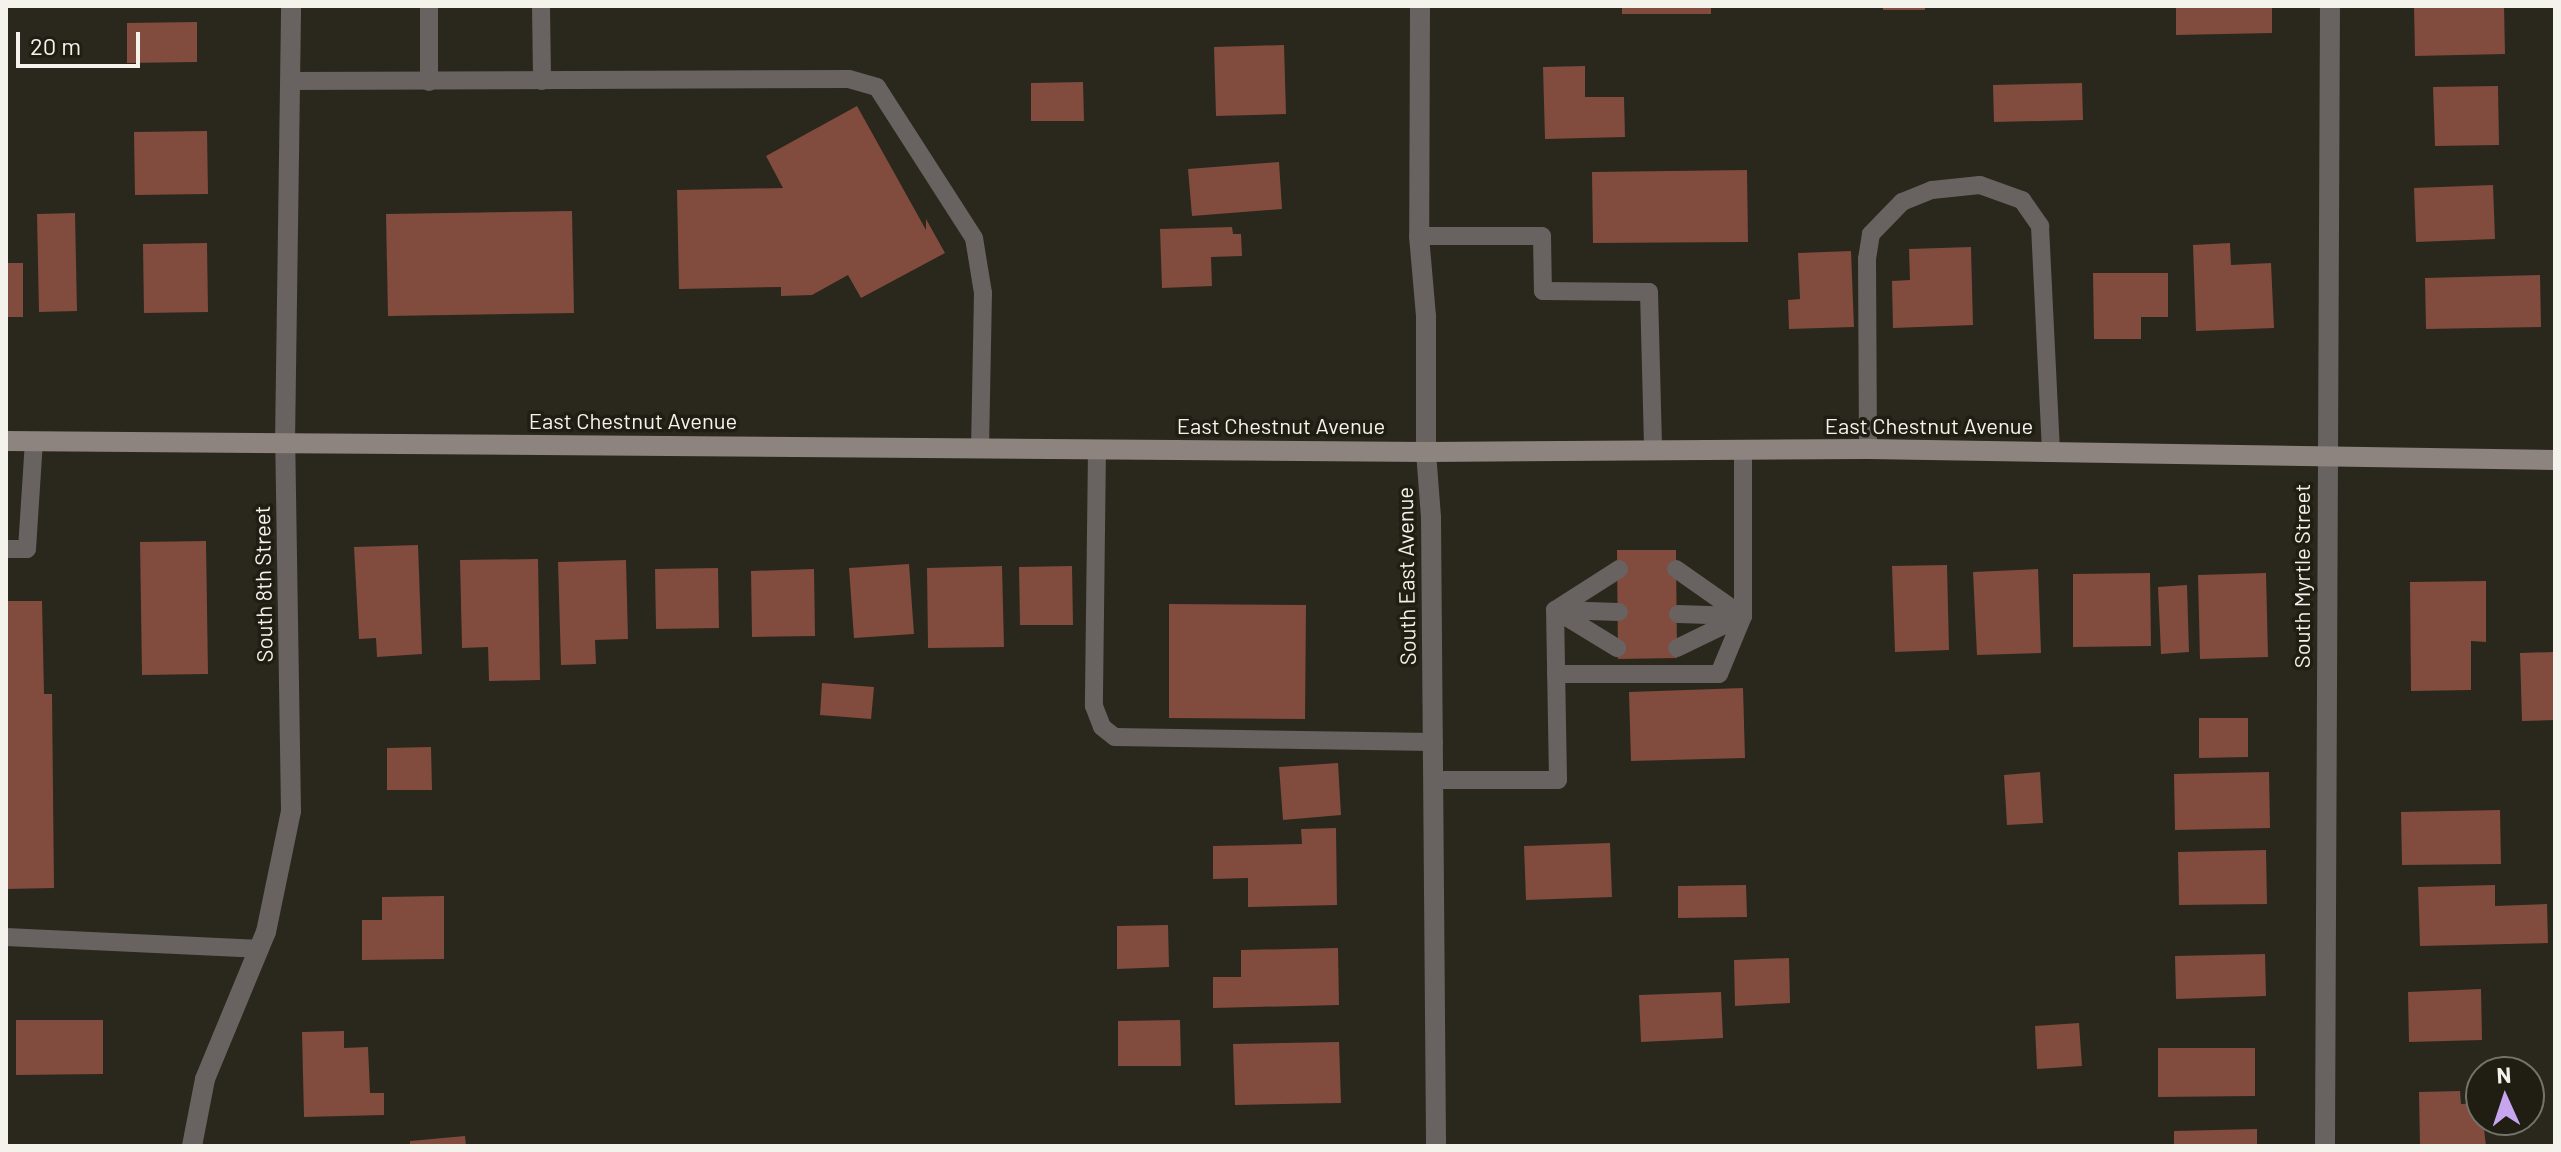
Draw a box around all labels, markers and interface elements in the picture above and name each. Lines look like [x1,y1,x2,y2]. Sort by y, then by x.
scale bar [20,16,144,66]
text: 20 m [30,31,81,60]
street label: East Chestnut Avenue [529,408,737,434]
street label: East Chestnut Avenue [1177,413,1385,439]
street label: East Chestnut Avenue [1825,413,2033,439]
street label: South Myrtle Street [2289,484,2315,668]
street label: South East Avenue [1391,487,1421,665]
street label: South 8th Street [248,505,278,663]
north arrow [2465,1056,2545,1136]
text: N [2496,1061,2512,1087]

